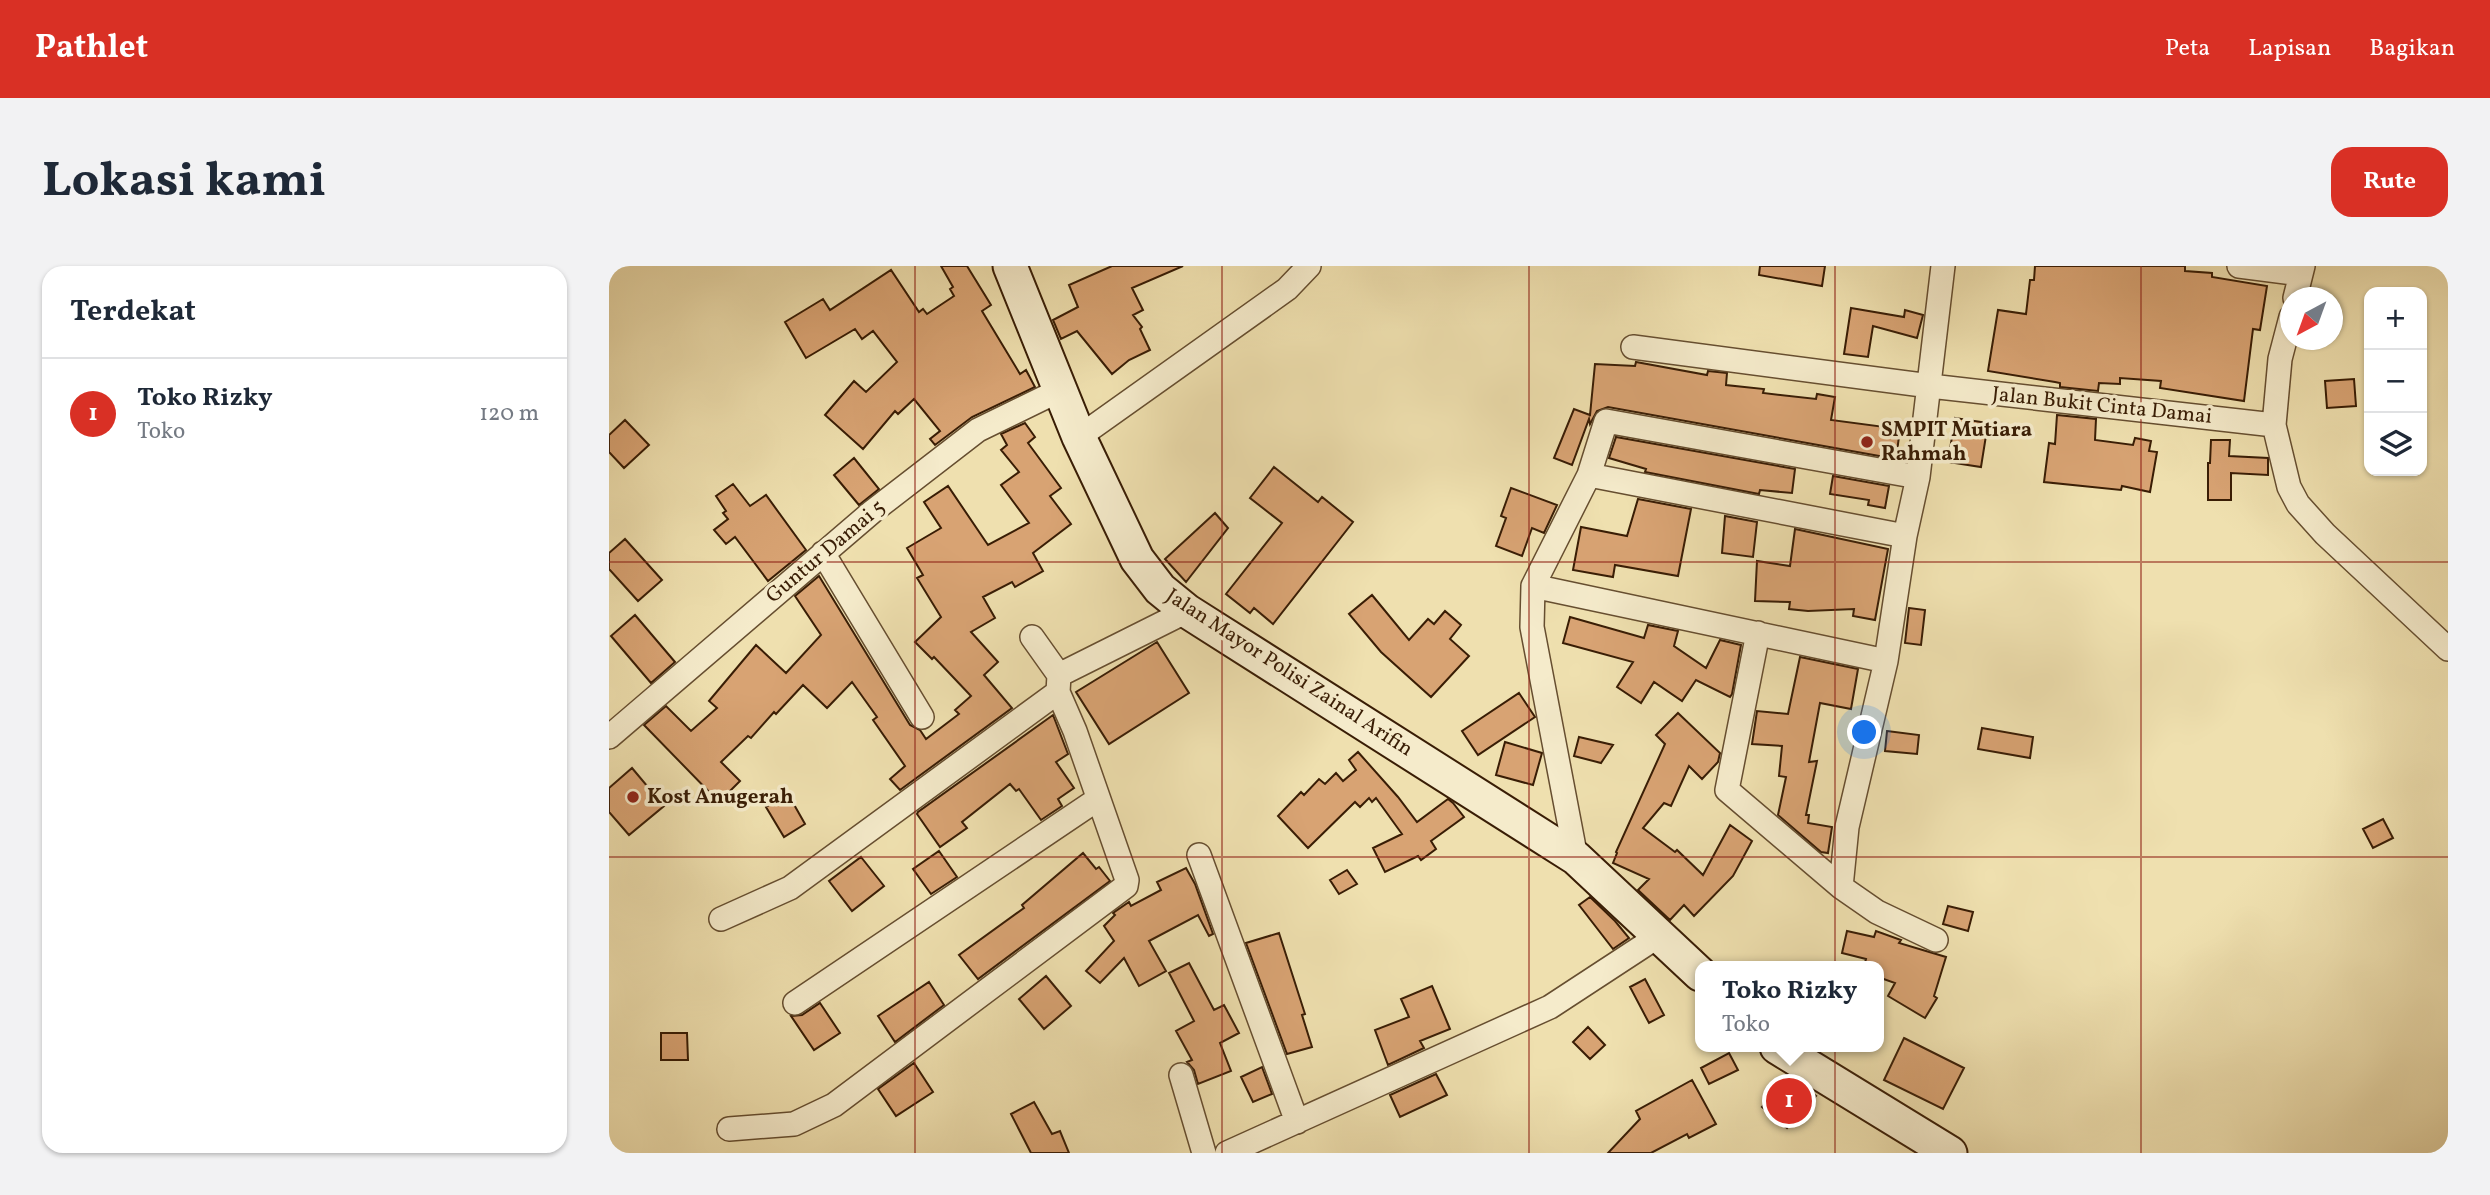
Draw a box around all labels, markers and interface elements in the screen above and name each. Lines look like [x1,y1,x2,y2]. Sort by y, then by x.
text: Pathlet [35,26,148,72]
text: Peta [2165,32,2210,66]
text: Lapisan [2248,32,2331,66]
text: Bagikan [2369,32,2455,66]
button: Rute [2331,147,2448,217]
text: Lokasi kami [42,148,326,217]
north arrow [2280,287,2343,350]
map controls [2364,287,2427,476]
button: + [2364,287,2427,350]
text: Terdekat [70,291,196,333]
button: − [2364,350,2427,413]
text: Toko Rizky [137,380,273,416]
street label: Jalan Bukit Cinta Damai [1991,380,2213,432]
text: 1 [88,398,98,430]
text: 120 m [479,398,539,430]
button: layers [2364,413,2427,476]
text: Toko [137,416,185,448]
place label: SMPIT Mutiara Rahmah [1881,416,2032,469]
marker: SMPIT Mutiara Rahmah [1859,434,1875,450]
street label: Guntur Damai 5 [760,494,892,610]
street label: Jalan Mayor Polisi Zainal Arifin [1160,582,1418,764]
your location [1847,715,1881,749]
place label: Kost Anugerah [647,783,794,812]
marker: Kost Anugerah [625,789,641,805]
popup [1695,961,1884,1052]
text: Toko Rizky [1722,973,1857,1009]
text: Toko [1722,1009,1770,1041]
pin: 1 [1766,1075,1812,1127]

